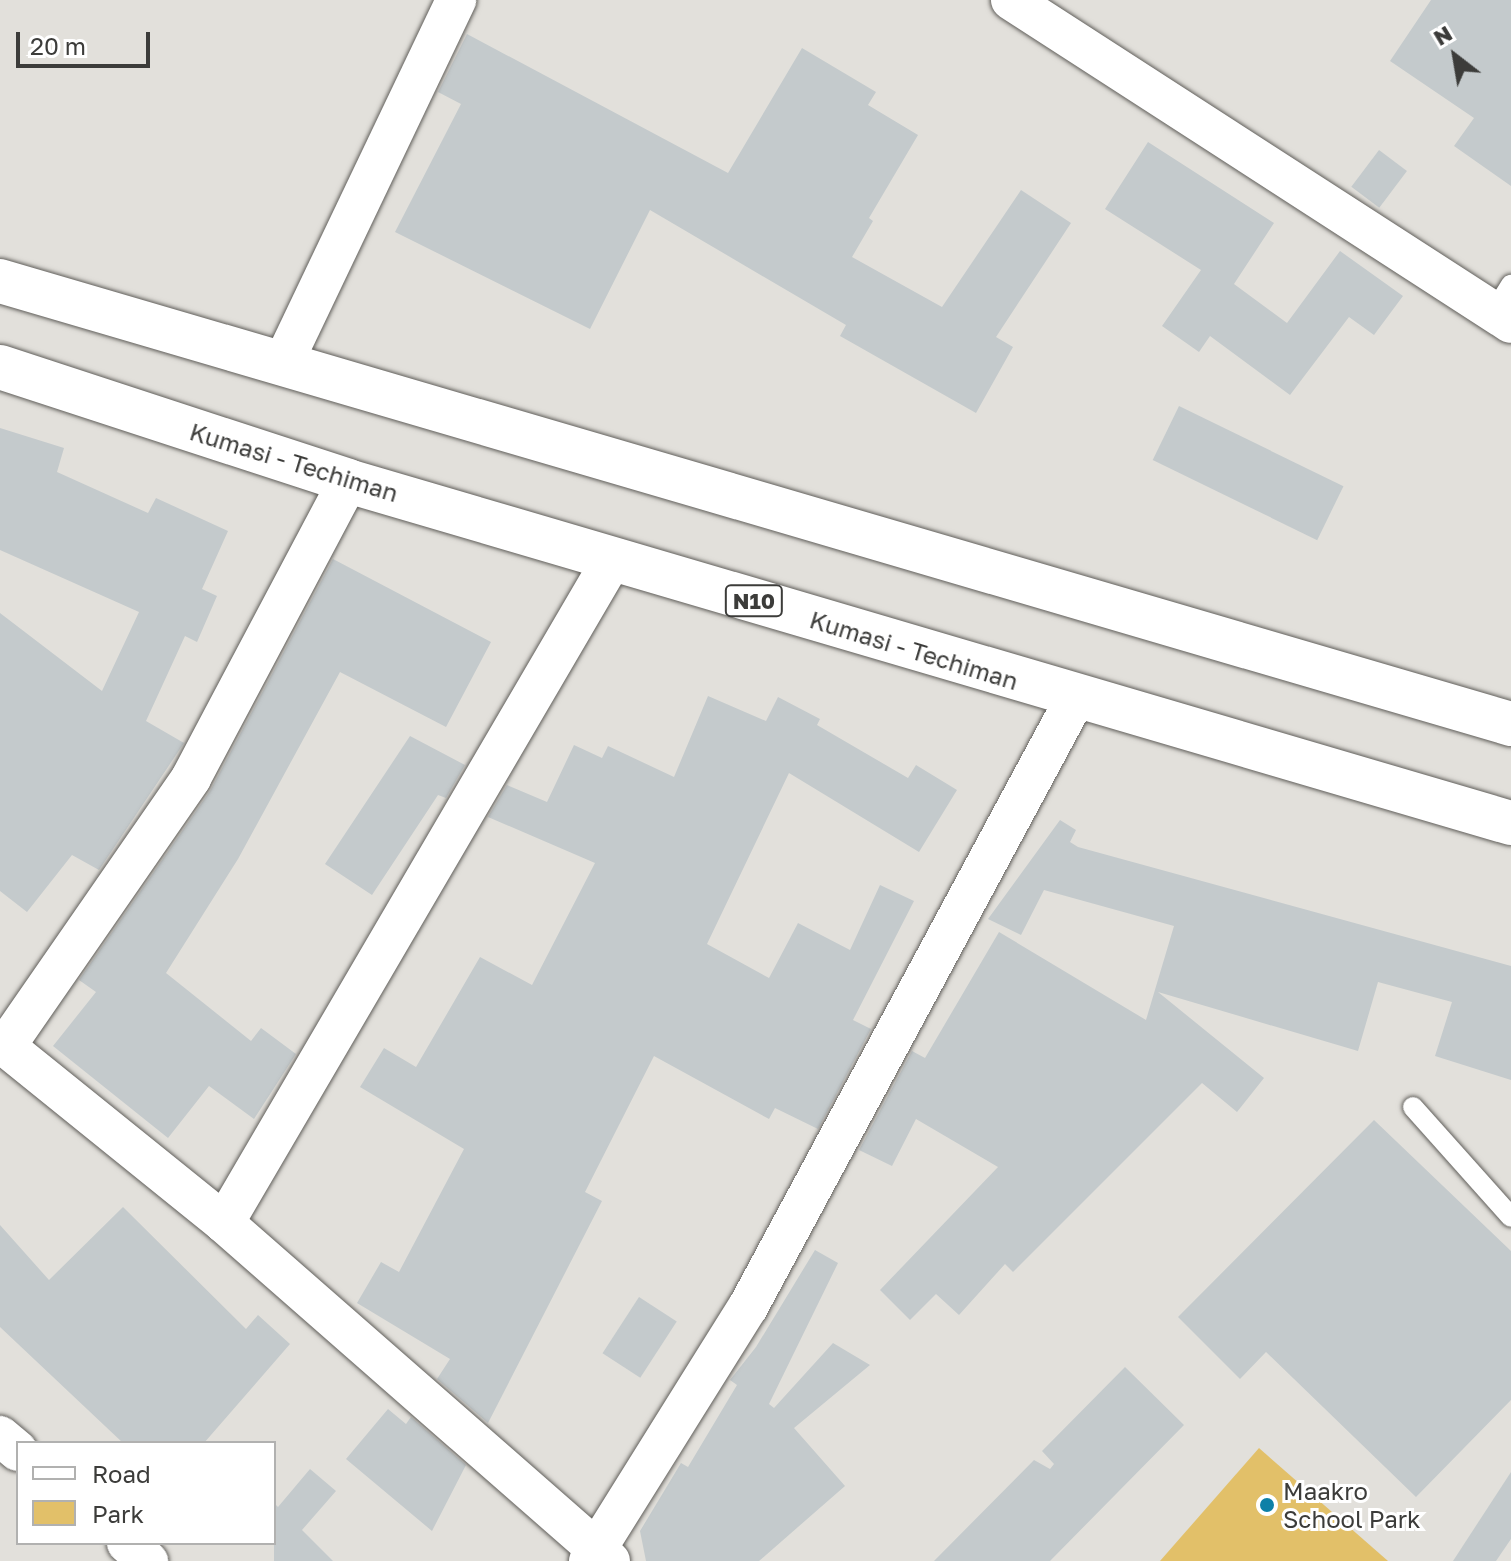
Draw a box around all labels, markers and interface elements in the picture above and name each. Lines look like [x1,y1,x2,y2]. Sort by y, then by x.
scale bar [20,16,154,66]
north arrow [1415,16,1495,96]
text: N [1428,19,1457,51]
text: 20 m [30,31,86,60]
street label: Kumasi - Techiman [186,417,402,507]
road number: N10 [724,583,784,619]
street label: Kumasi - Techiman [806,605,1022,695]
legend [16,1441,276,1545]
text: Road [92,1459,151,1488]
place label: Maakro School Park [1283,1477,1421,1533]
marker: Maakro School Park [1258,1496,1276,1514]
text: Park [92,1499,144,1528]

